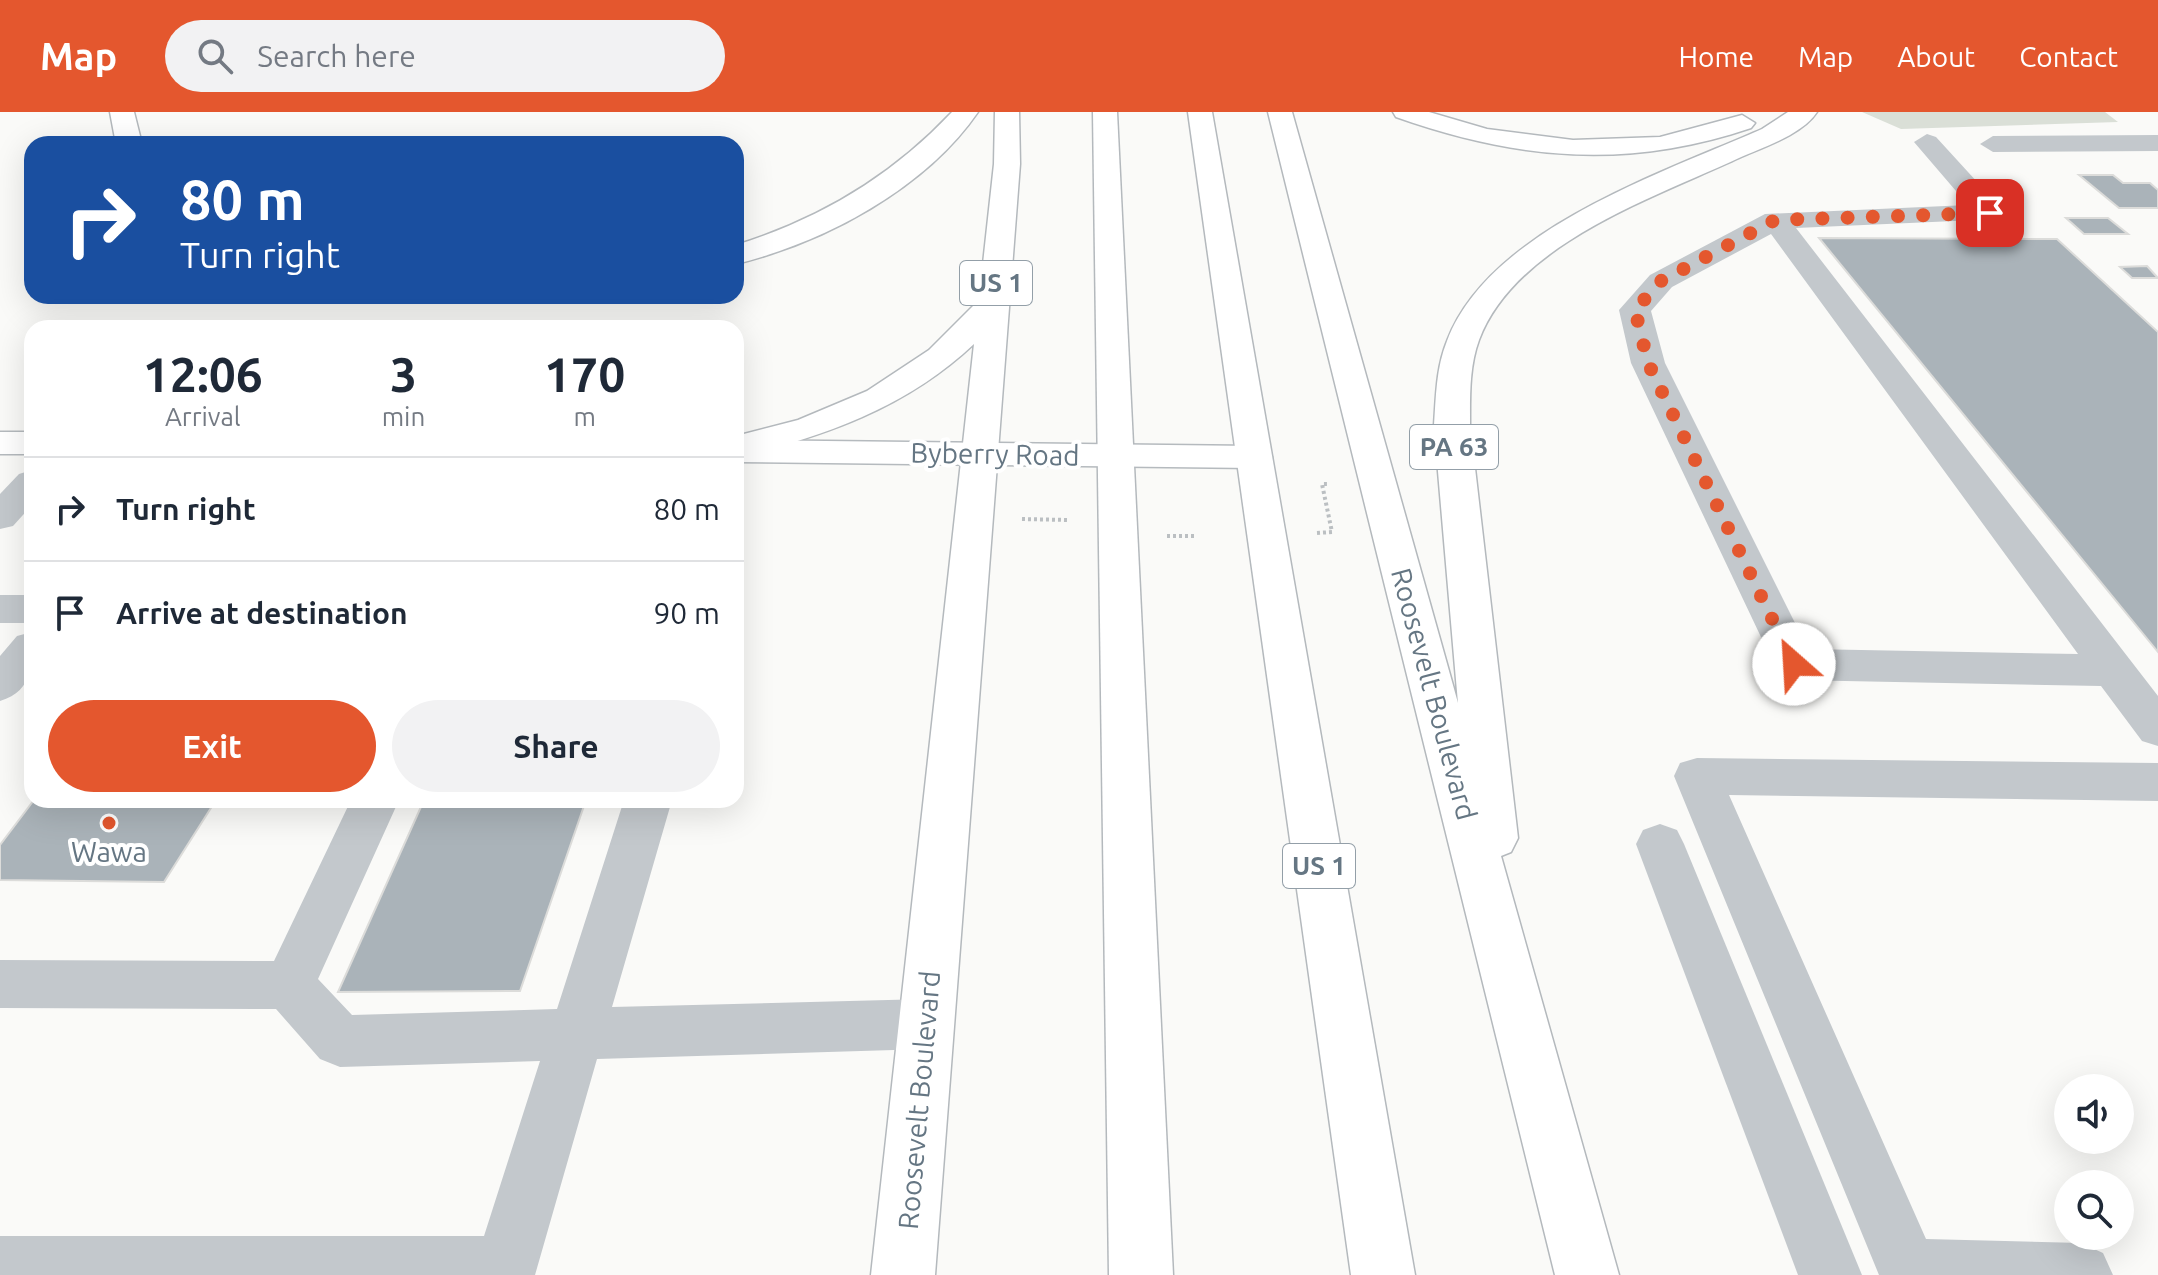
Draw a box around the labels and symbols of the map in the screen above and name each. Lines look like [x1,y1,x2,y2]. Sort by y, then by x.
pin [1956,179,2024,247]
road number: US 1 [960,261,1032,305]
road number: PA 63 [1410,425,1498,469]
street label: Byberry Road [910,437,1080,470]
street label: Roosevelt Boulevard [1386,565,1483,823]
position arrow [1752,622,1836,706]
marker: Wawa [100,814,118,832]
place label: Wawa [71,836,147,867]
road number: US 1 [1283,844,1355,888]
street label: Roosevelt Boulevard [892,969,945,1231]

